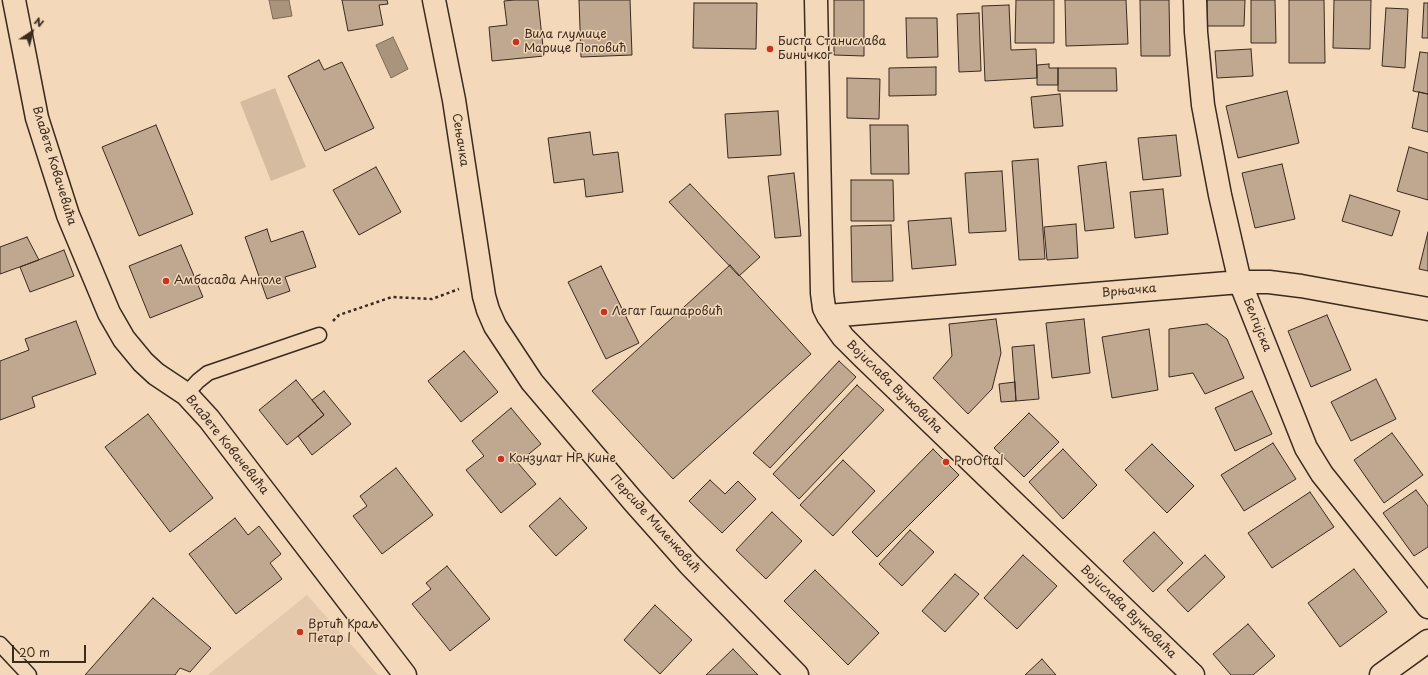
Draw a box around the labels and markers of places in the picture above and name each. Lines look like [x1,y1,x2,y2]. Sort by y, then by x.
place label: Вила глумице Марице Поповић [524,28,626,56]
place label: Биста Станислава Биничког [778,35,886,63]
marker: Вила глумице Марице Поповић [511,37,521,47]
marker: Биста Станислава Биничког [765,44,775,54]
place label: Амбасада Анголе [174,274,282,288]
marker: Амбасада Анголе [161,276,171,286]
place label: Легат Гашпаровић [612,305,723,319]
marker: Легат Гашпаровић [599,307,609,317]
place label: Конзулат НР Кине [509,452,616,466]
marker: Конзулат НР Кине [496,454,506,464]
place label: ProOftal [954,455,1003,469]
marker: ProOftal [941,457,951,467]
place label: Вртић Краљ Петар I [308,618,378,646]
marker: Вртић Краљ Петар I [295,627,305,637]

